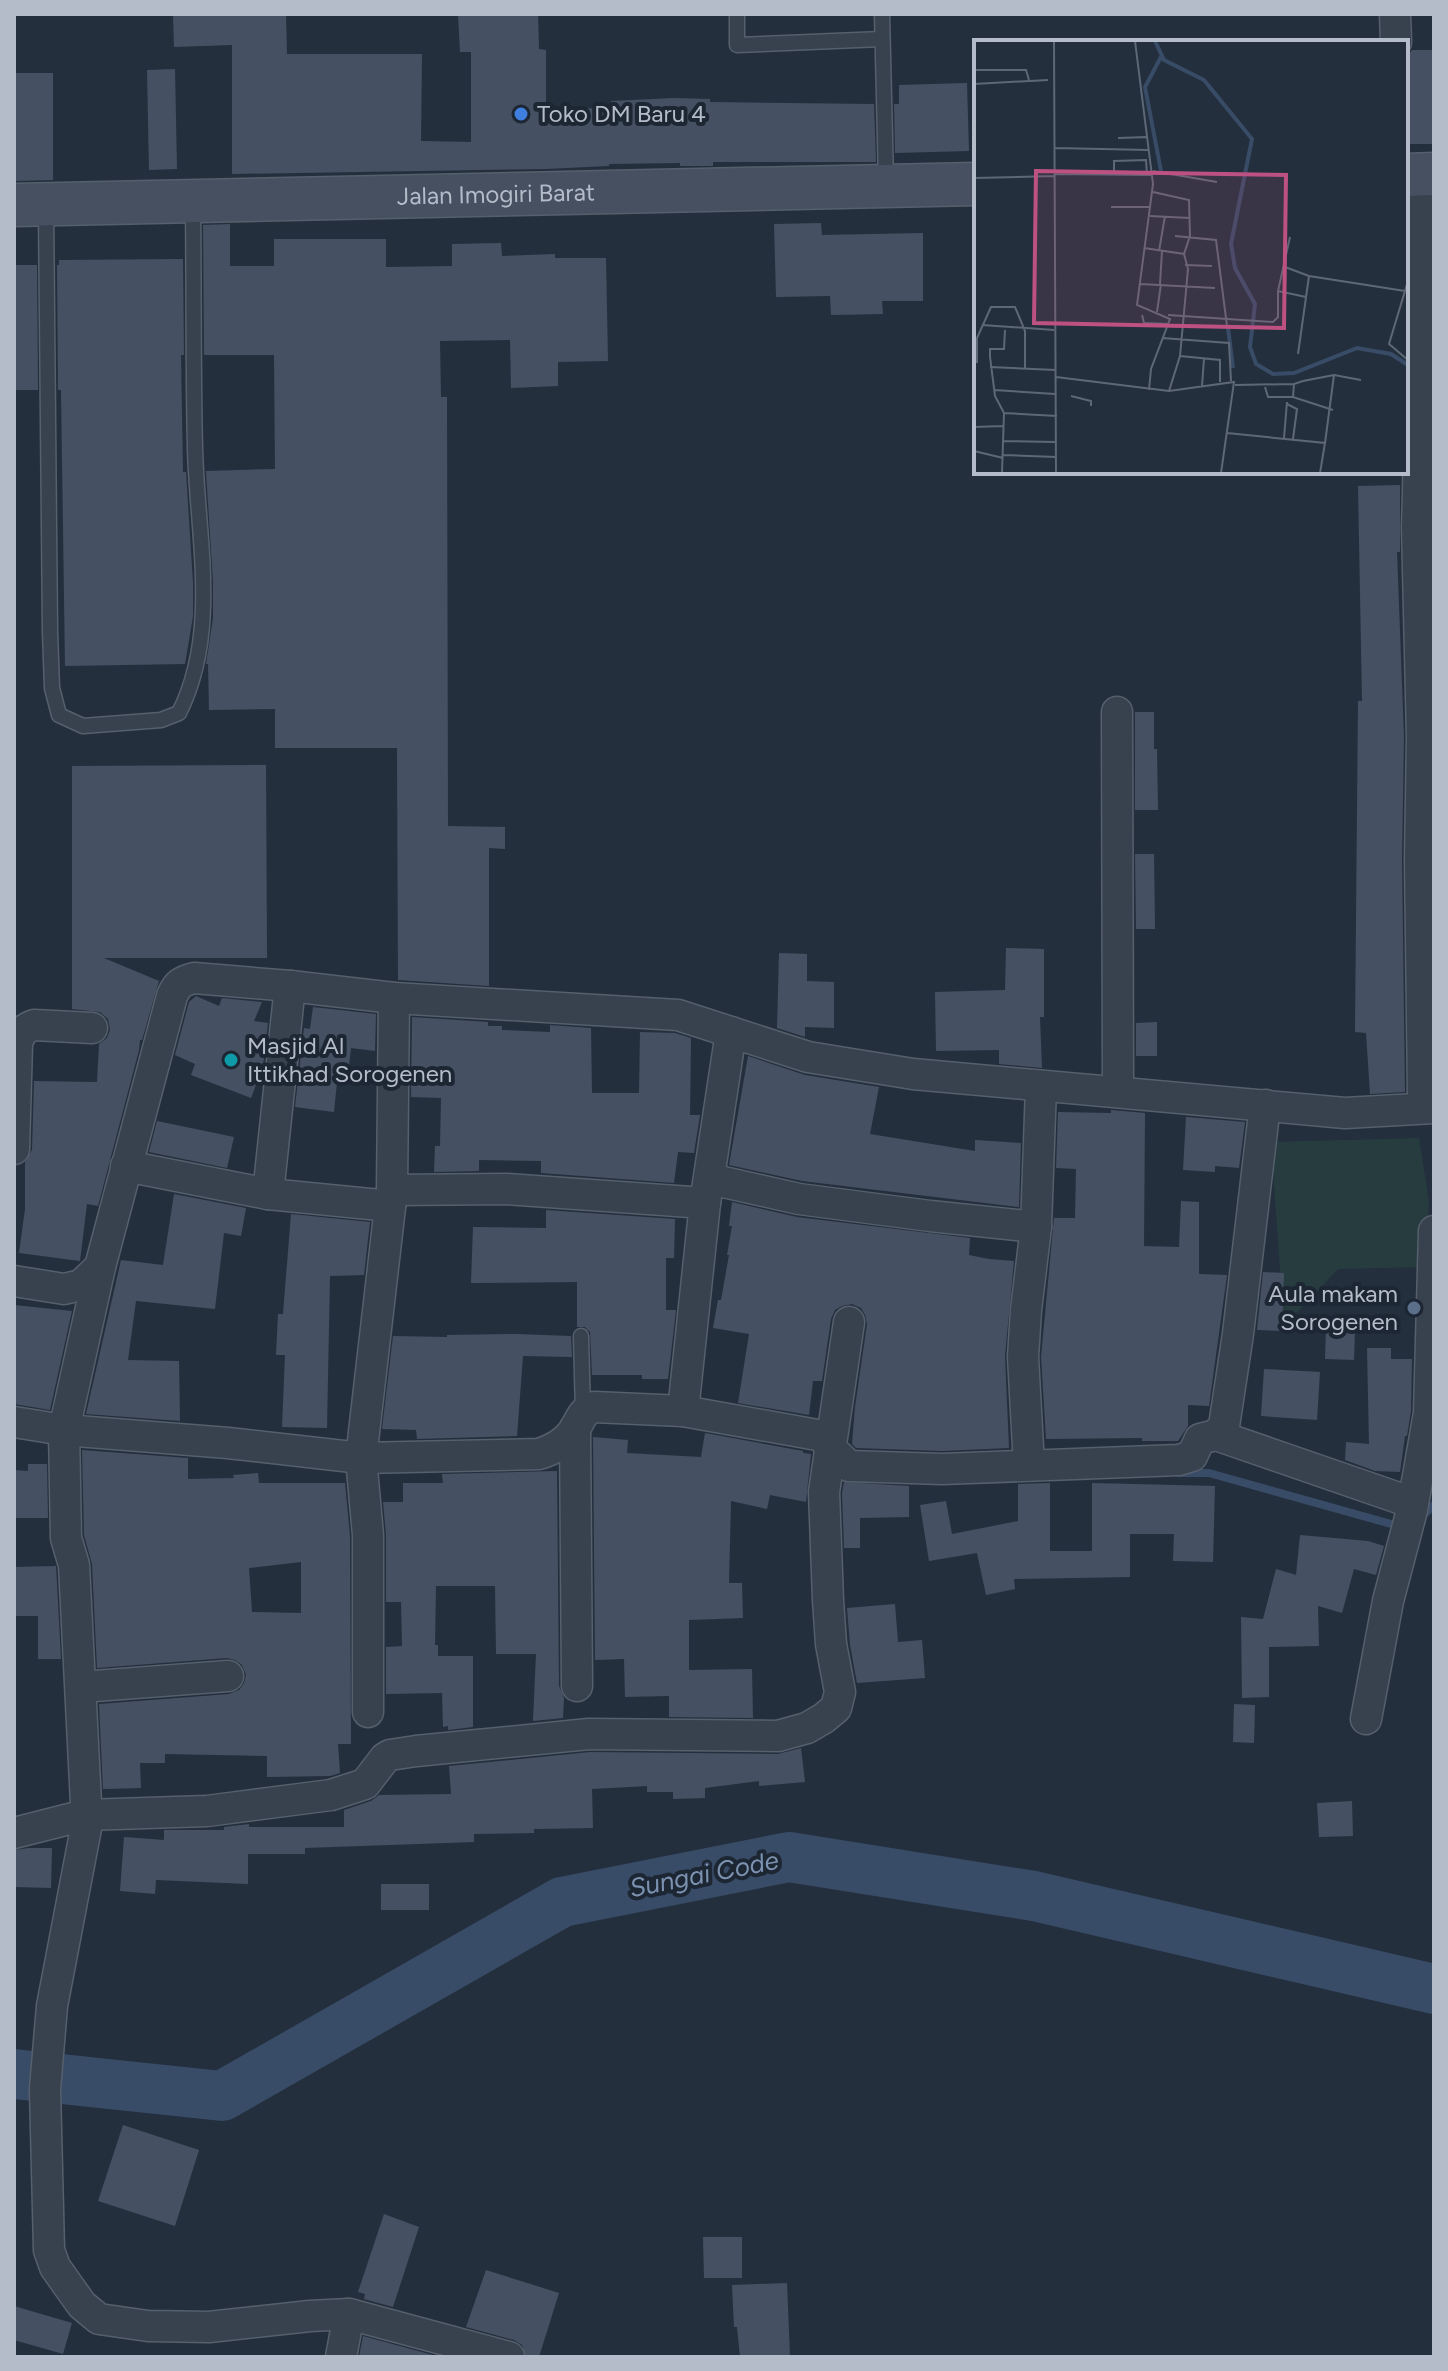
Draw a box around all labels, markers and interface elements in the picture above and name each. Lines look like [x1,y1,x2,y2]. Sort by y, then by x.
inset map [974,40,1408,474]
place label: Toko DM Baru 4 [537,99,706,128]
marker: Toko DM Baru 4 [512,105,530,123]
street label: Jalan Imogiri Barat [397,177,595,211]
place label: Masjid Al Ittikhad Sorogenen [247,1031,452,1088]
marker: Masjid Al Ittikhad Sorogenen [222,1051,240,1069]
place label: Aula makam Sorogenen [1268,1279,1398,1336]
marker: Aula makam Sorogenen [1405,1299,1423,1317]
water label: Sungai Code [627,1844,781,1904]

